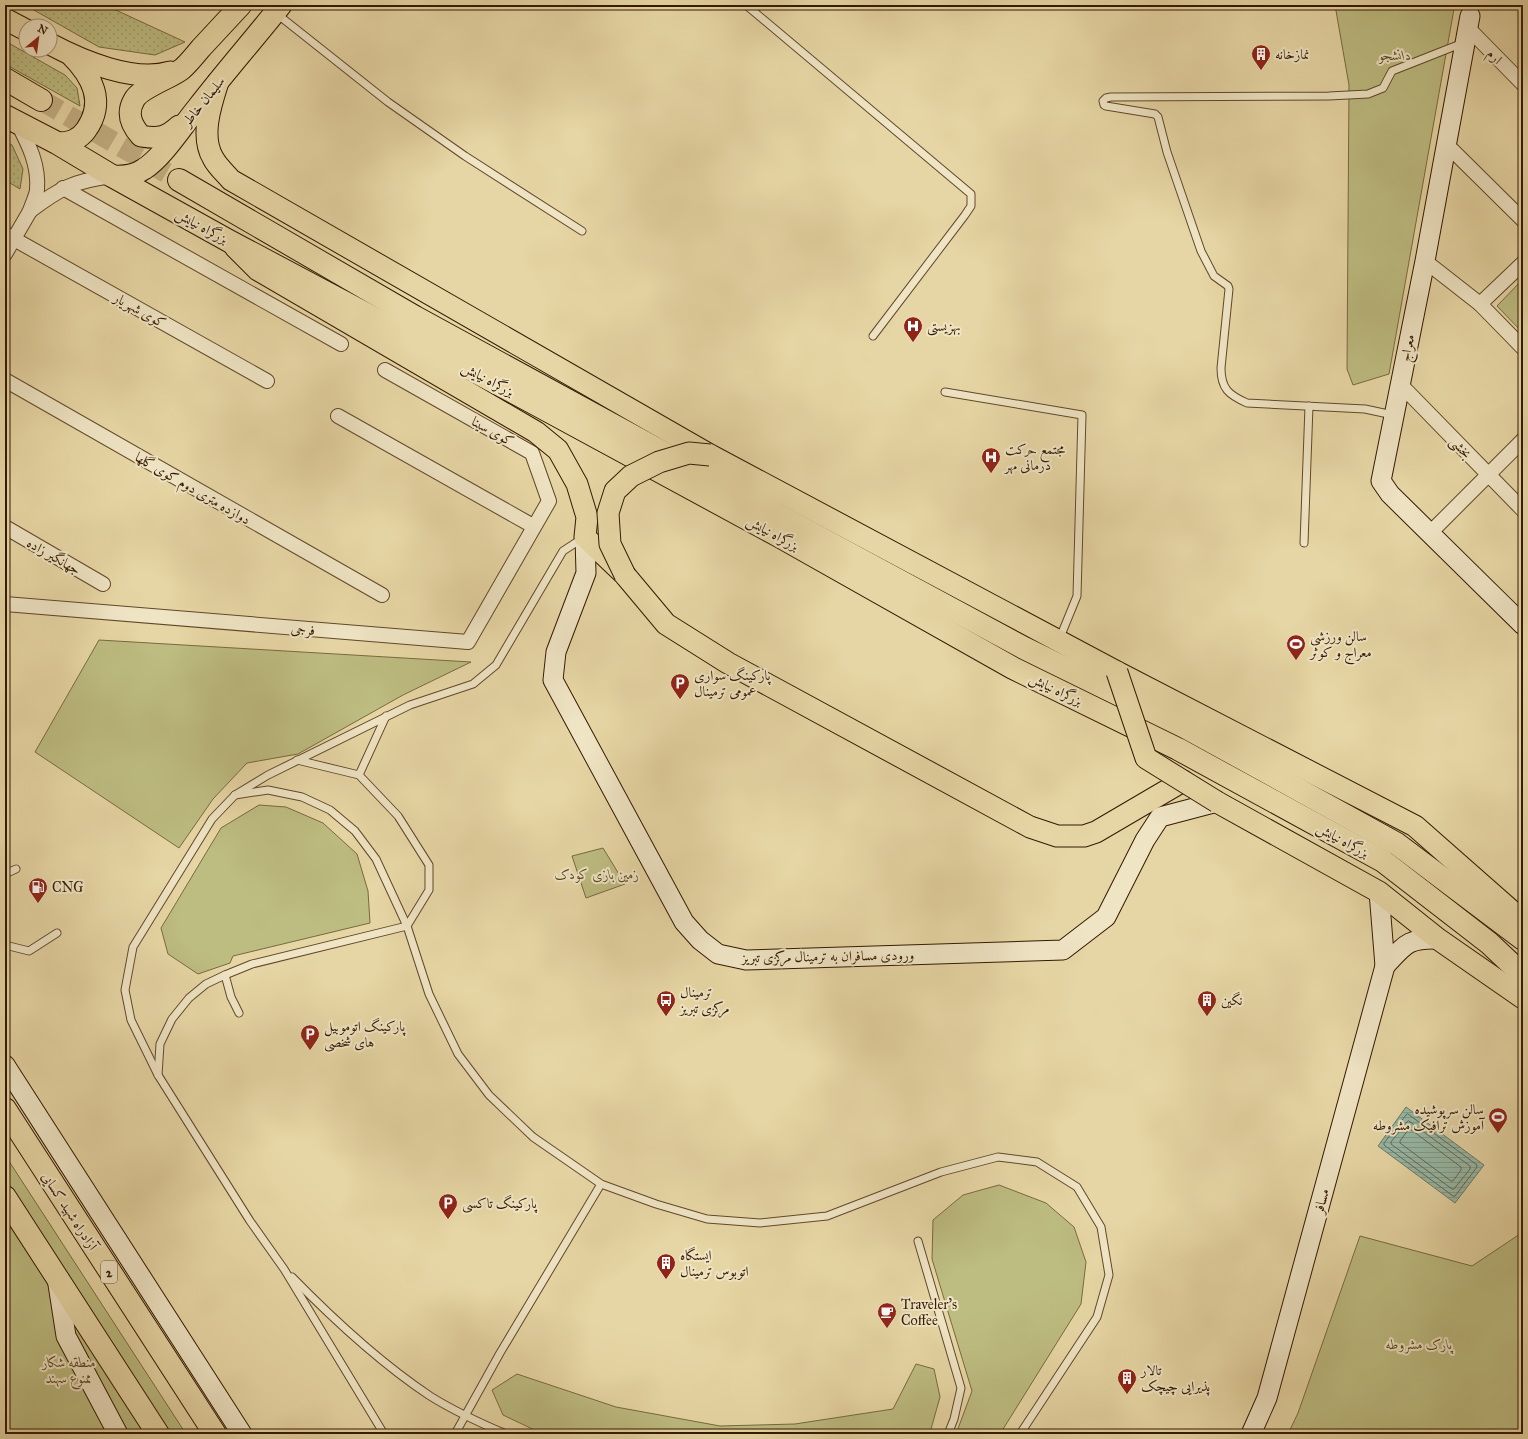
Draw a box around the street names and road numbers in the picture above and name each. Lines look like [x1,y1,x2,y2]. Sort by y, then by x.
street label: ارم [1481,45,1506,70]
street label: سلیمان خاطر [177,73,229,131]
street label: بزرگراه نیایش [172,204,232,249]
street label: کوی شهریار [108,288,169,333]
street label: معراج [1397,333,1422,364]
street label: بزرگراه نیایش [458,358,518,401]
street label: کوی سینا [469,413,517,450]
street label: بخشی [1445,433,1475,463]
street label: دوازده متری دوم کوی گلها [130,448,253,532]
street label: بزرگراه نیایش [743,511,803,556]
street label: جهانگیر زاده [24,533,84,579]
street label: فرجی [290,620,316,639]
street label: بزرگراه نیایش [1026,668,1086,711]
street label: بزرگراه نیایش [1313,818,1373,863]
street label: ورودی مسافران به ترمینال مرکزی تبریز [740,946,914,968]
street label: آزادراه شهید کسایی [37,1169,102,1256]
street label: مسافر [1309,1187,1333,1218]
road number: 2 [101,1261,117,1283]

